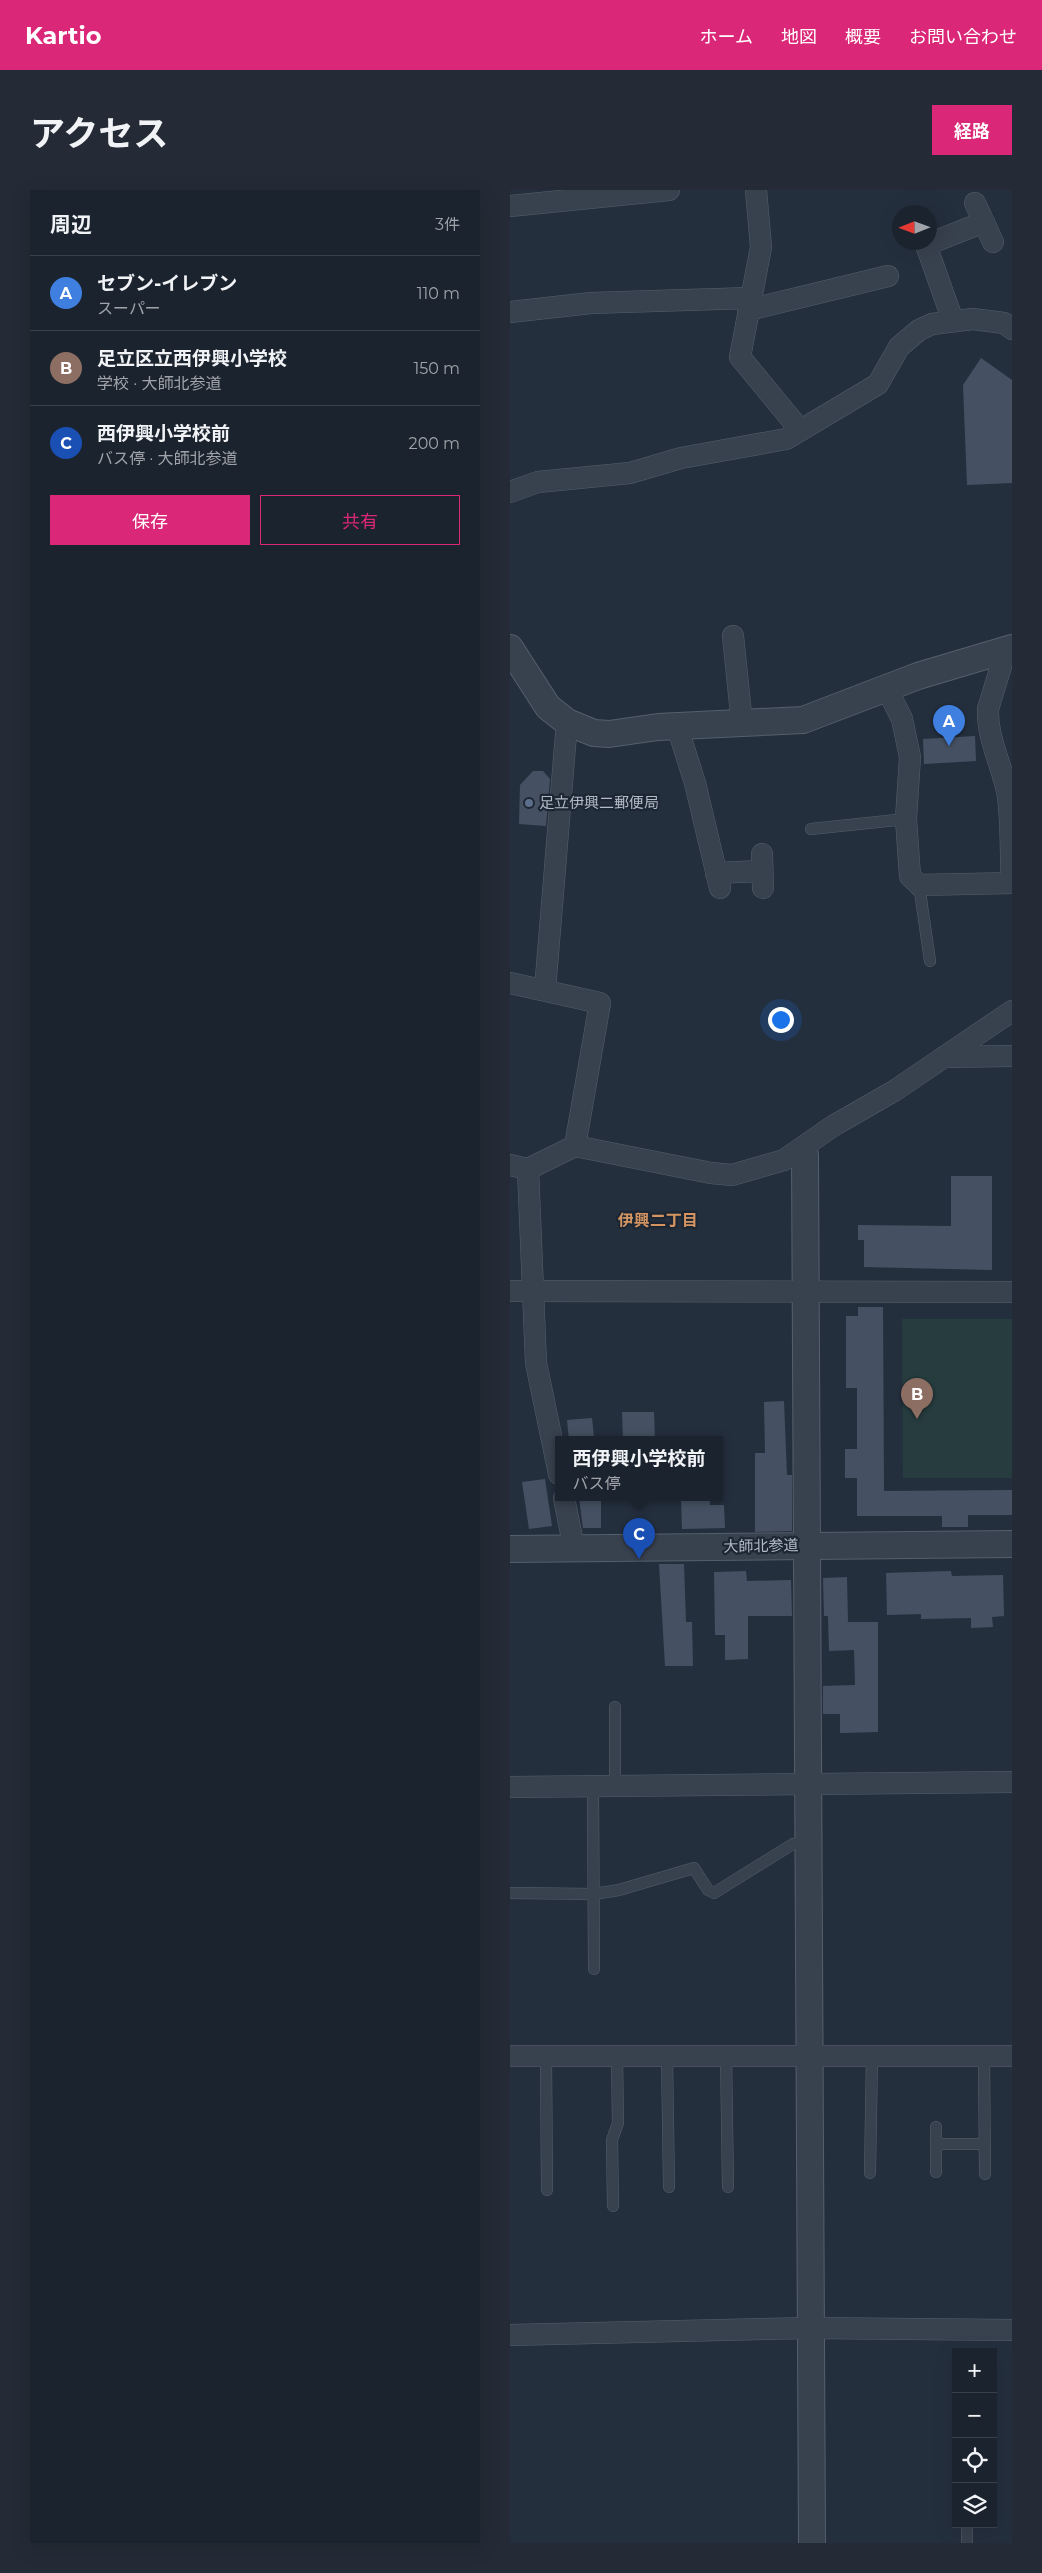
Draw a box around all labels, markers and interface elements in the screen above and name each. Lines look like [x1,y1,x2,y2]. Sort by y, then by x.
text: Kartio [25,21,101,50]
text: ホーム [700,26,753,48]
text: 地図 [781,26,817,48]
text: 概要 [845,26,881,48]
text: お問い合わせ [909,26,1017,48]
button: 経路 [932,105,1012,155]
text: アクセス [30,112,168,155]
north arrow [892,205,937,250]
text: 周辺 [50,212,92,237]
text: 3件 [435,215,460,234]
text: セブン-イレブン [97,272,237,295]
text: A [60,284,72,303]
text: 110 m [417,284,460,303]
text: スーパー [97,299,161,318]
text: 足立区立西伊興小学校 [97,347,287,370]
text: B [60,359,72,378]
text: 150 m [413,359,460,378]
text: 学校 · 大師北参道 [97,374,221,393]
text: 西伊興小学校前 [97,422,230,445]
text: C [60,434,72,453]
text: 200 m [409,434,460,453]
text: バス停 · 大師北参道 [97,449,237,468]
button: 保存 [50,495,250,545]
button: 共有 [260,495,460,545]
pin: A [933,705,965,746]
place label: 足立伊興二郵便局 [539,793,659,812]
marker: 足立伊興二郵便局 [523,797,535,809]
your location [768,1007,794,1033]
district label: 伊興二丁目 [617,1211,698,1230]
pin: B [901,1378,933,1419]
popup [555,1436,723,1501]
text: 西伊興小学校前 [572,1447,706,1470]
text: バス停 [572,1474,621,1493]
pin: C [623,1518,655,1559]
street label: 大師北参道 [723,1535,799,1556]
map controls [952,2348,997,2528]
button: + [952,2348,997,2393]
button: − [952,2393,997,2438]
button: locate [952,2438,997,2483]
button: layers [952,2483,997,2528]

